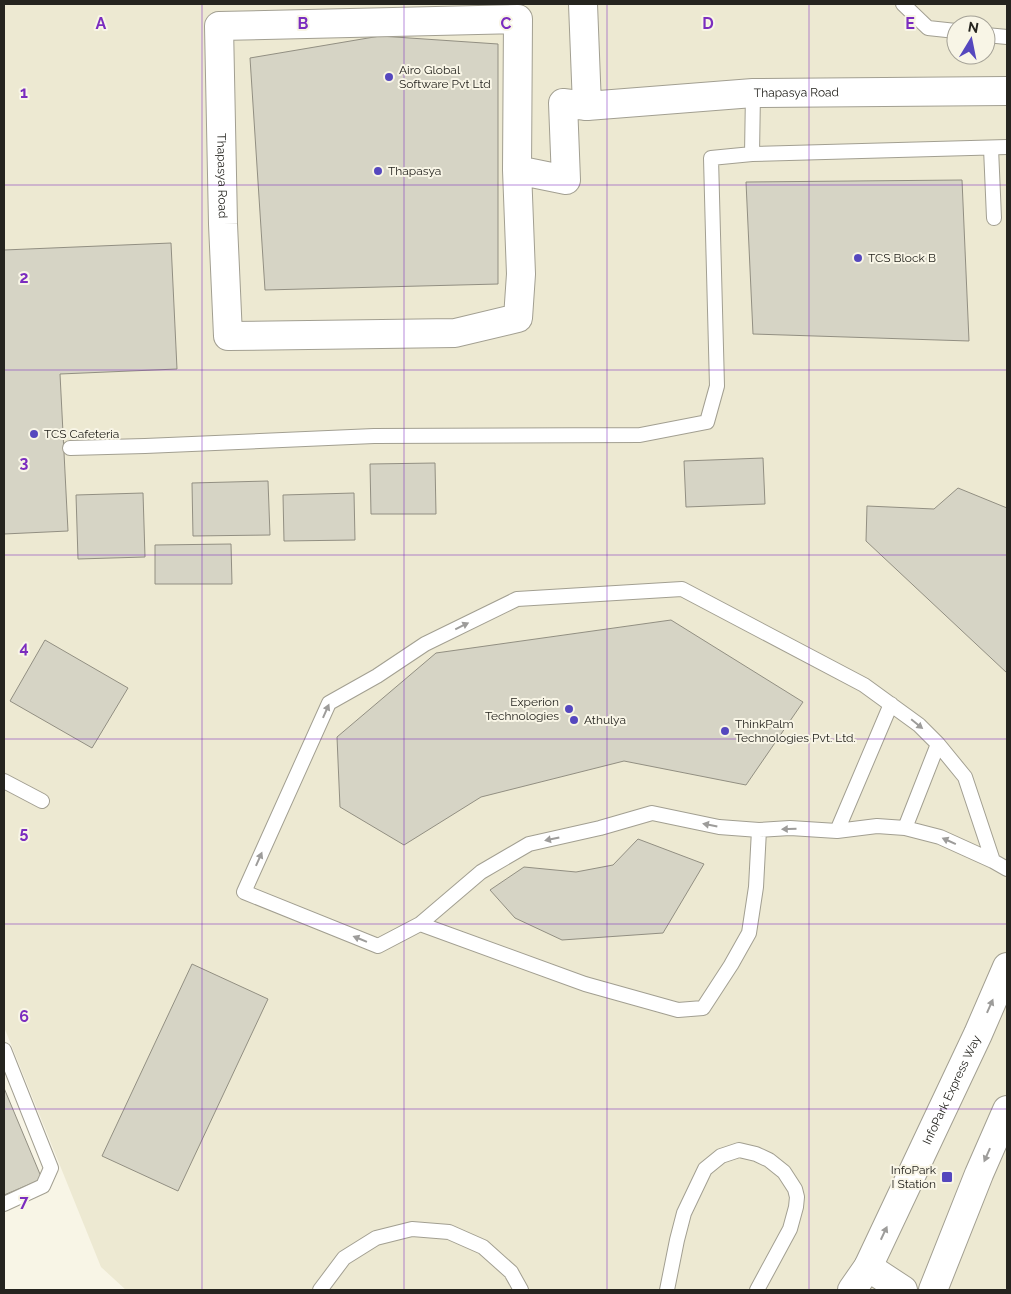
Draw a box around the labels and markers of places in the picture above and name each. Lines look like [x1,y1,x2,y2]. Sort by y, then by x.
place label: Airo Global Software Pvt Ltd [399,63,491,91]
marker: Airo Global Software Pvt Ltd [383,71,395,83]
place label: Thapasya [388,164,441,178]
marker: Thapasya [372,165,384,177]
place label: TCS Block B [868,251,936,265]
marker: TCS Block B [852,252,864,264]
place label: TCS Cafeteria [44,427,119,441]
marker: TCS Cafeteria [28,428,40,440]
place label: Experion Technologies [485,695,559,723]
marker: Experion Technologies [563,703,575,715]
place label: Athulya [584,713,626,727]
marker: Athulya [568,714,580,726]
place label: ThinkPalm Technologies Pvt. Ltd. [735,717,856,745]
marker: ThinkPalm Technologies Pvt. Ltd. [719,725,731,737]
place label: InfoPark I Station [891,1163,937,1191]
marker: InfoPark I Station [940,1170,954,1184]

